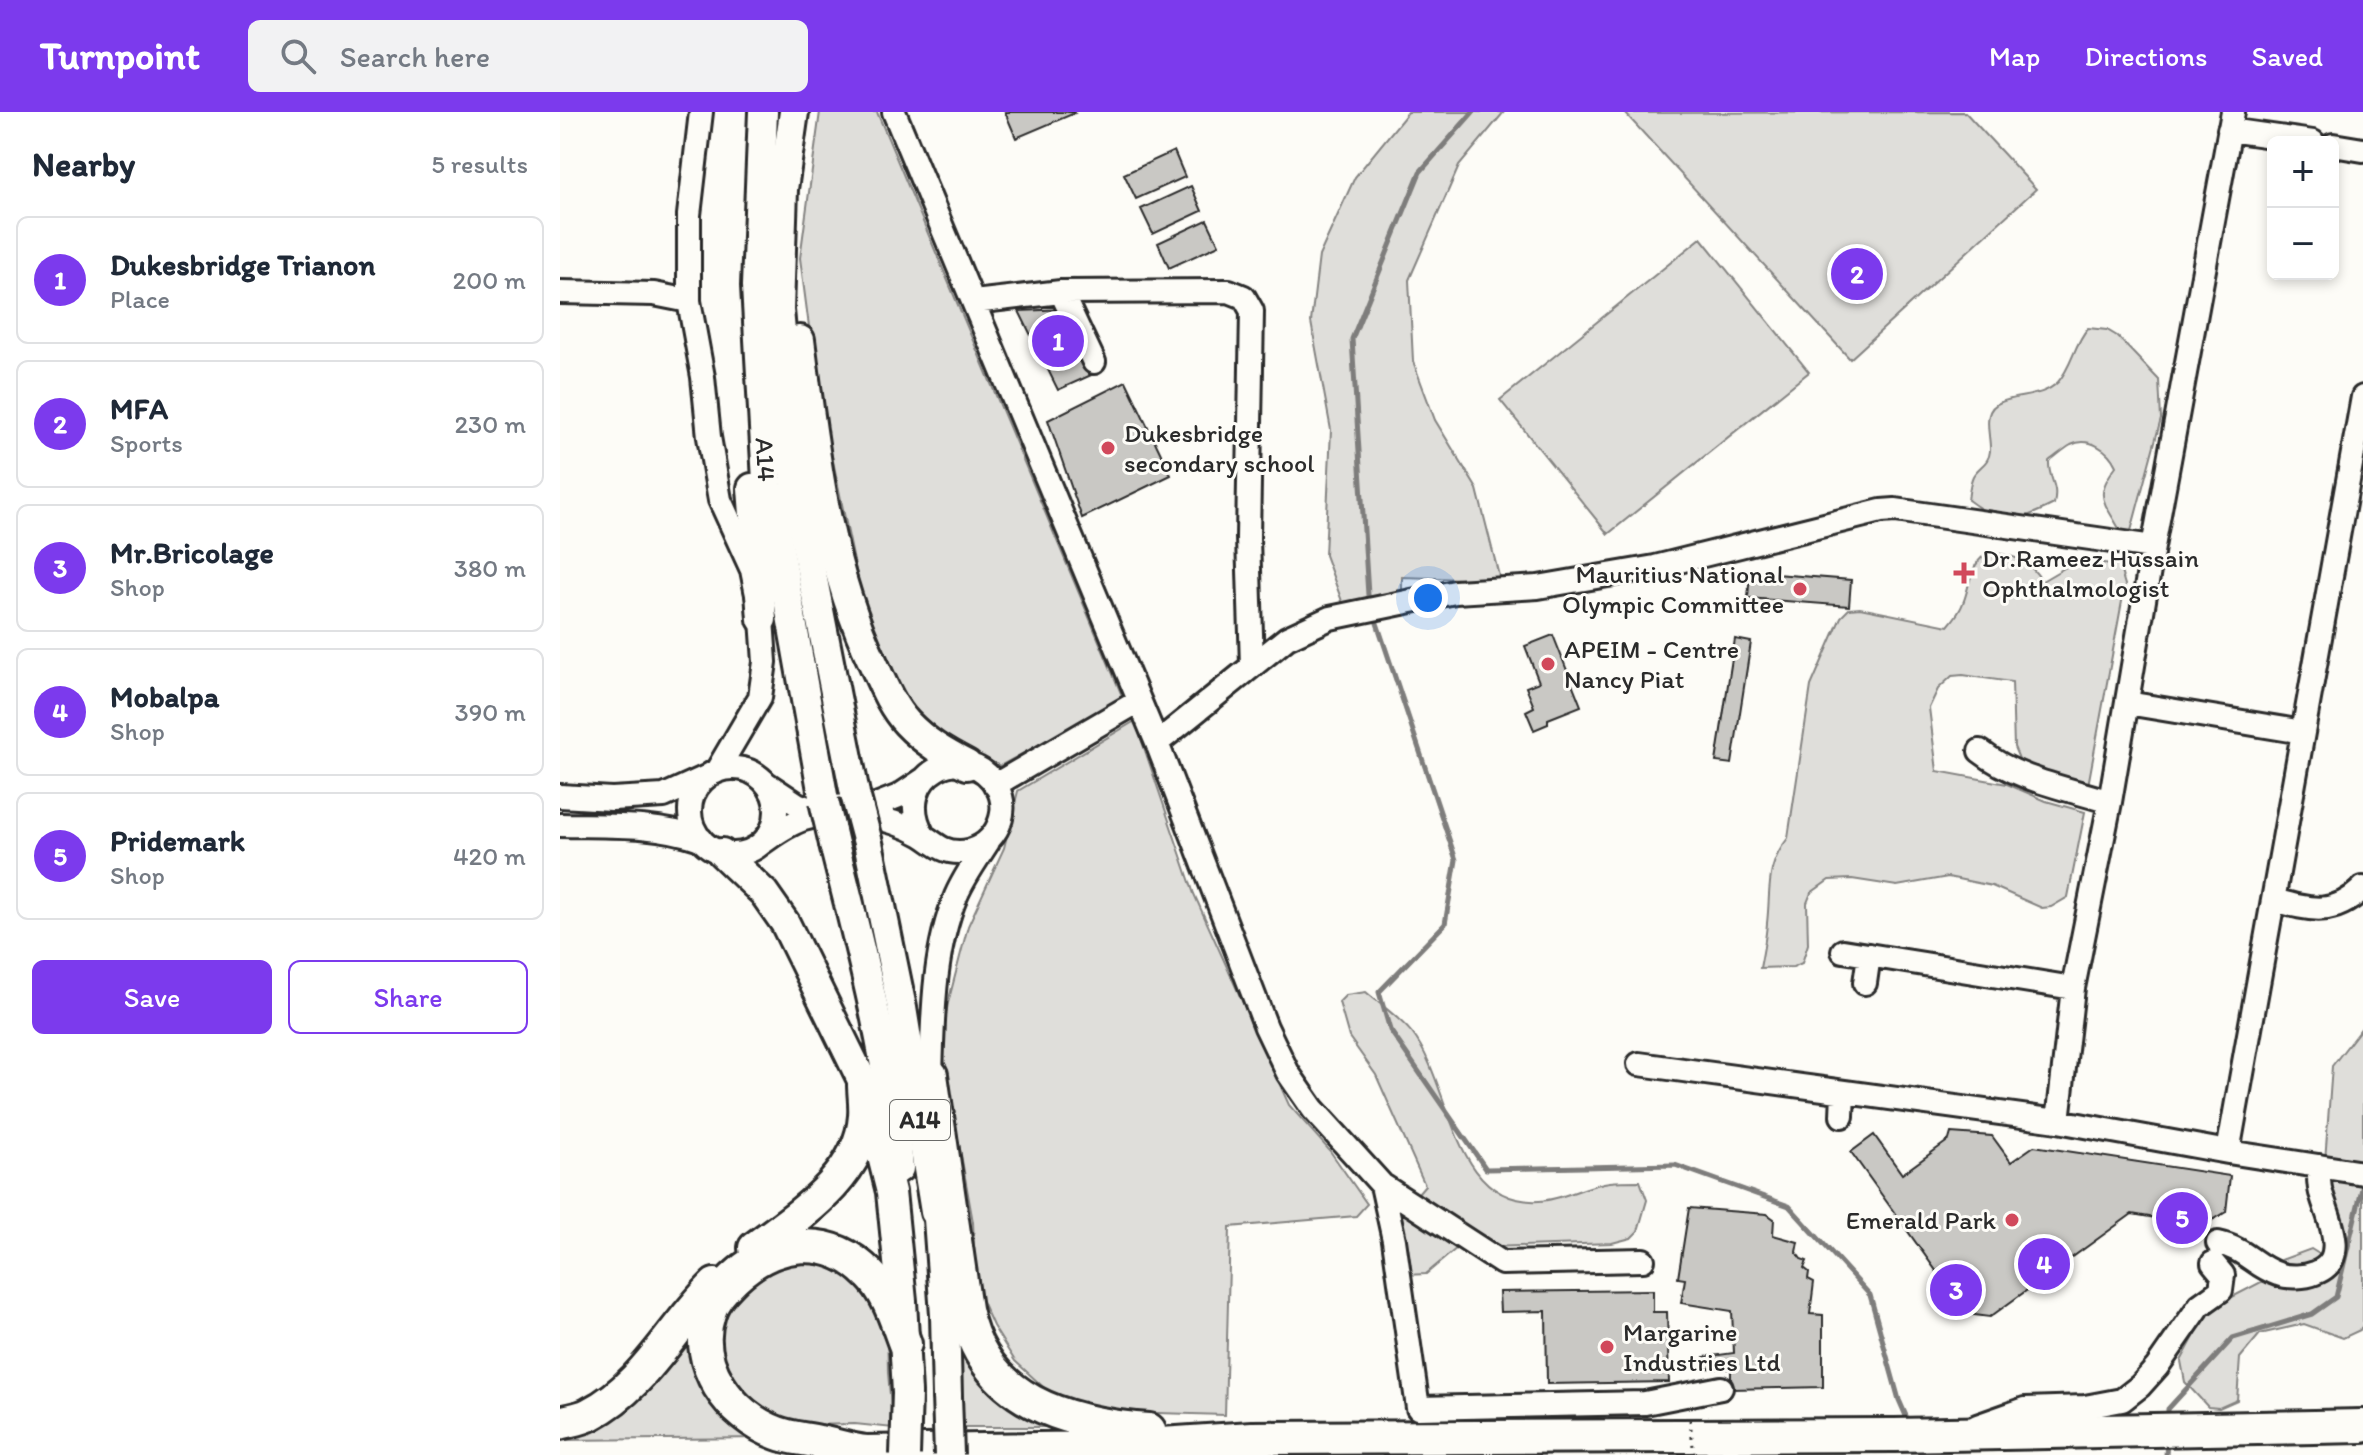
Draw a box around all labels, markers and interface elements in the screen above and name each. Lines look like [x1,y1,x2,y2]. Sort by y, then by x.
search box [248,20,808,92]
text: Turnpoint [40,33,200,79]
icon: search [276,34,320,78]
text: Search here [340,38,490,75]
text: Map [1989,39,2040,73]
text: Directions [2084,39,2208,73]
text: Saved [2252,39,2323,73]
map controls [2267,136,2339,280]
button: + [2267,136,2339,208]
text: Nearby [32,144,135,185]
text: 5 results [431,148,528,180]
button: − [2267,208,2339,280]
pin: 2 [1831,244,1883,304]
text: Dukesbridge Trianon [110,246,375,283]
text: 1 [54,264,66,296]
text: 200 m [453,264,526,296]
text: Place [110,283,170,315]
pin: 1 [1032,311,1084,371]
text: MFA [110,390,168,427]
text: 2 [53,408,67,440]
text: 230 m [454,408,526,440]
place label: Dukesbridge secondary school [1124,417,1315,479]
text: Sports [110,427,183,459]
street label: A14 [749,437,783,483]
marker: Dukesbridge secondary school [1099,439,1117,457]
text: Mr.Bricolage [110,534,274,571]
place label: Dr.Rameez Hussain Ophthalmologist [1982,542,2199,604]
text: 3 [53,552,67,584]
text: 380 m [454,552,526,584]
place label: Mauritius National Olympic Committee [1562,558,1784,620]
marker: Dr.Rameez Hussain Ophthalmologist [1953,562,1975,584]
text: Shop [110,571,165,603]
your location [1408,578,1448,618]
marker: Mauritius National Olympic Committee [1791,580,1809,598]
place label: APEIM - Centre Nancy Piat [1564,633,1739,695]
marker: APEIM - Centre Nancy Piat [1539,655,1557,673]
text: Mobalpa [110,678,219,715]
text: 4 [52,696,68,728]
text: 390 m [454,696,526,728]
text: Shop [110,715,165,747]
text: Pridemark [110,822,245,859]
text: 5 [53,840,67,872]
text: 420 m [453,840,526,872]
text: Shop [110,859,165,891]
button: Save [32,960,272,1034]
button: Share [288,960,528,1034]
road number: A14 [890,1100,950,1140]
pin: 5 [2156,1188,2208,1248]
place label: Emerald Park [1846,1204,1997,1236]
marker: Emerald Park [2003,1211,2021,1229]
pin: 4 [2018,1234,2070,1294]
pin: 3 [1930,1260,1982,1320]
place label: Margarine Industries Ltd [1623,1316,1781,1378]
marker: Margarine Industries Ltd [1598,1338,1616,1356]

